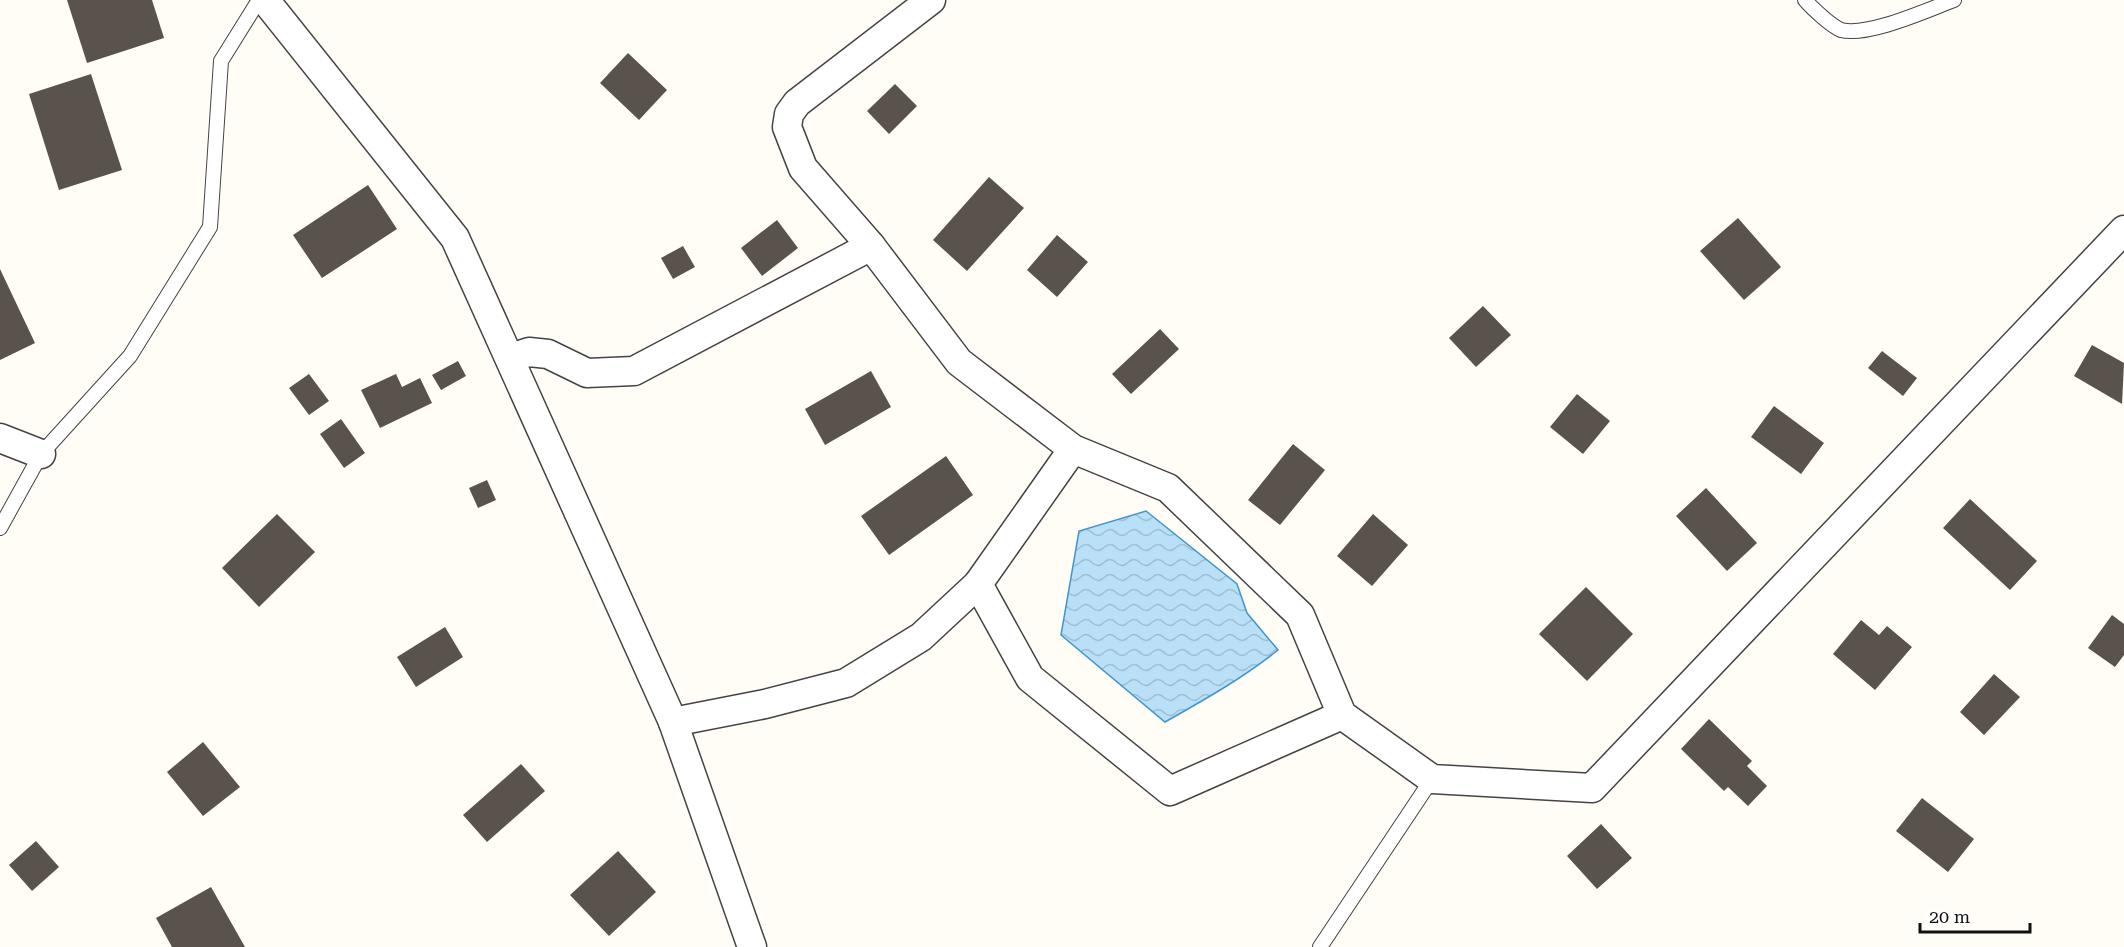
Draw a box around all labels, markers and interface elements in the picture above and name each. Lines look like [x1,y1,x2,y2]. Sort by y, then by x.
scale bar [1920,896,2030,934]
text: 20 m [1929,906,1970,927]

